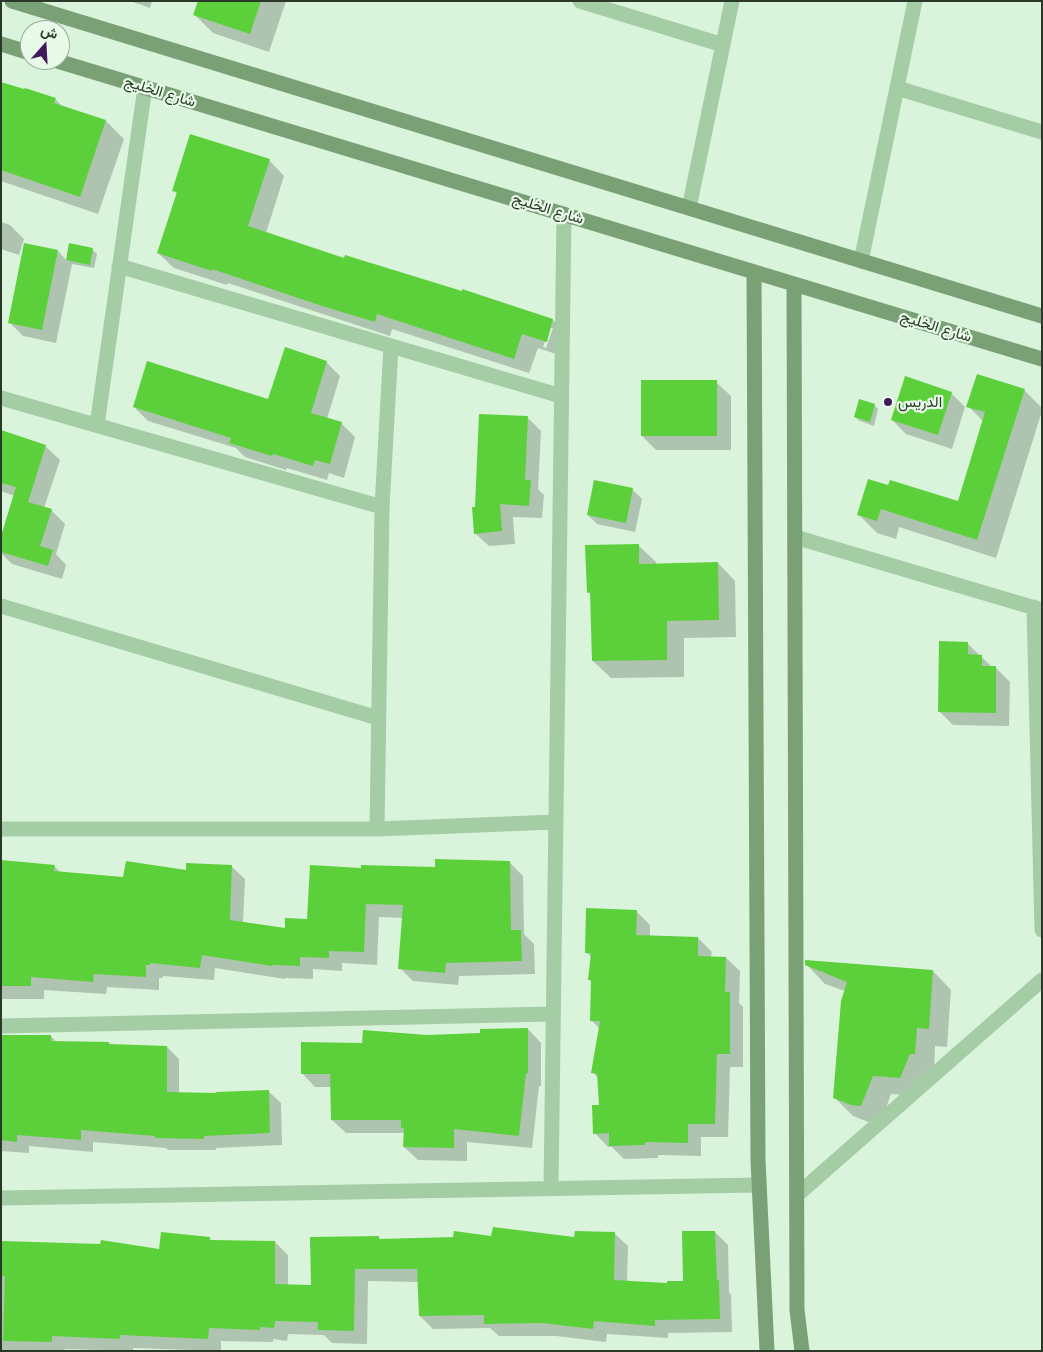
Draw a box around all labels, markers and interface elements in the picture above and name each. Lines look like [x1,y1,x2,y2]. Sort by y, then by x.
north arrow [20,20,70,70]
text: ش [39,21,60,43]
street label: شارع الخليج [122,73,198,111]
street label: شارع الخليج [510,190,586,228]
street label: شارع الخليج [898,308,974,346]
place label: الدريس [898,393,942,411]
marker: الدريس [882,396,894,408]

